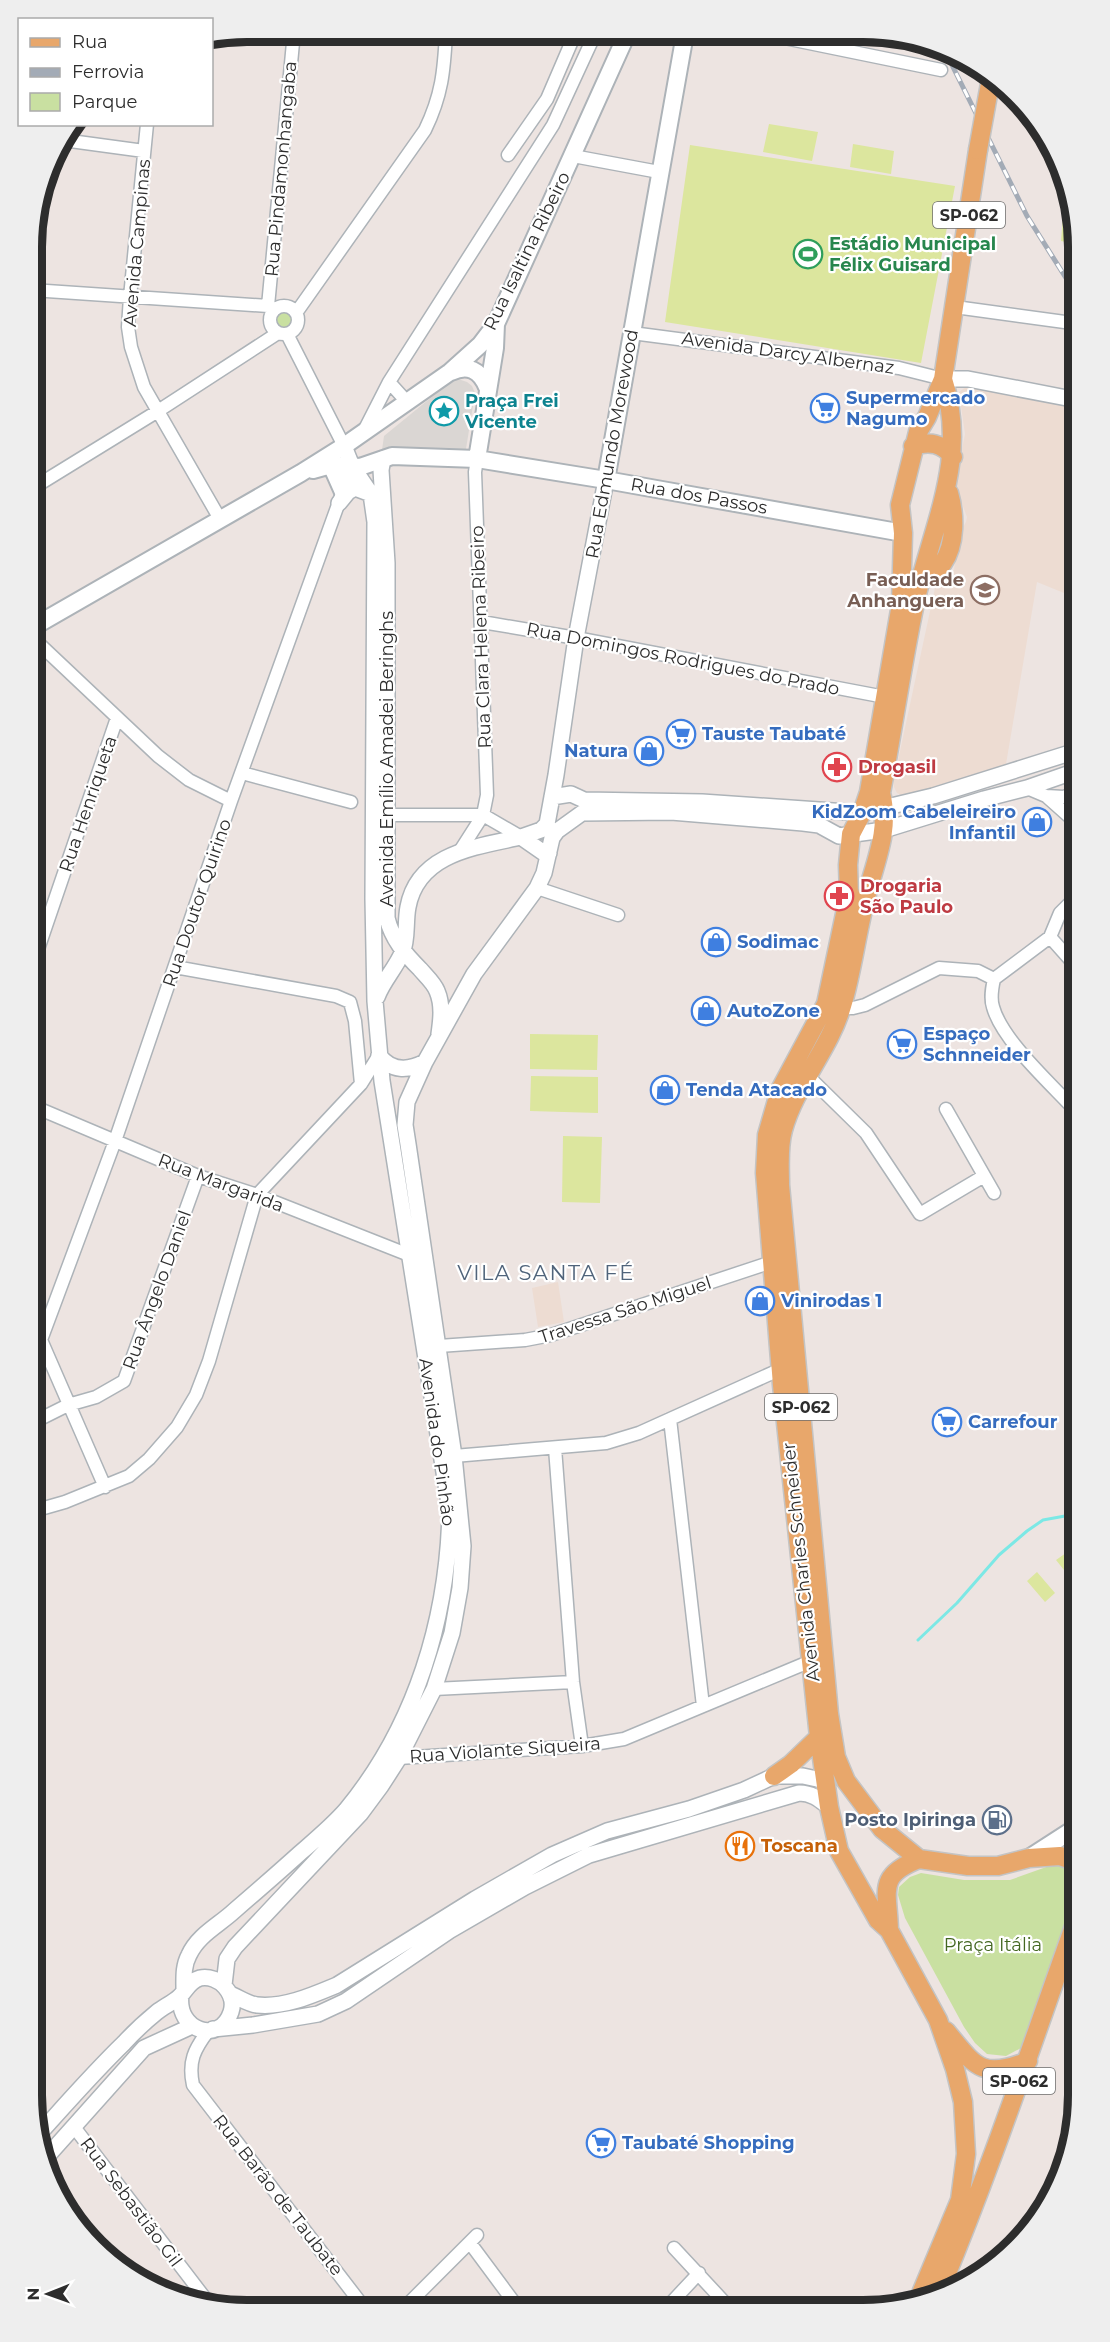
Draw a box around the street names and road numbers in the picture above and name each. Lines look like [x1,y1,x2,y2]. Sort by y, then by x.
street label: Rua Pindamonhangaba [261,60,301,278]
street label: Avenida Campinas [119,158,155,328]
street label: Rua Isaltina Ribeiro [479,168,575,334]
road number: SP-062 [933,202,1005,228]
street label: Avenida Darcy Albernaz [680,327,896,379]
street label: Rua Edmundo Morewood [581,328,643,560]
street label: Rua dos Passos [629,473,769,519]
street label: Rua Clara Helena Ribeiro [466,525,496,749]
street label: Avenida Emílio Amadei Beringhs [376,611,398,907]
street label: Rua Domingos Rodrigues do Prado [525,618,841,700]
street label: Rua Henriqueta [54,733,122,875]
street label: Rua Doutor Quirino [158,816,236,990]
street label: Rua Margarida [155,1149,287,1217]
street label: Rua Ângelo Daniel [118,1207,196,1373]
street label: Travessa São Miguel [536,1272,714,1348]
street label: Avenida do Pinhão [414,1357,460,1527]
road number: SP-062 [765,1394,837,1420]
street label: Avenida Charles Schneider [777,1441,825,1683]
street label: Rua Violante Siqueira [408,1732,602,1768]
road number: SP-062 [983,2068,1055,2094]
street label: Rua Barão de Taubate [208,2110,348,2280]
street label: Rua Sebastião Gil [75,2133,187,2271]

